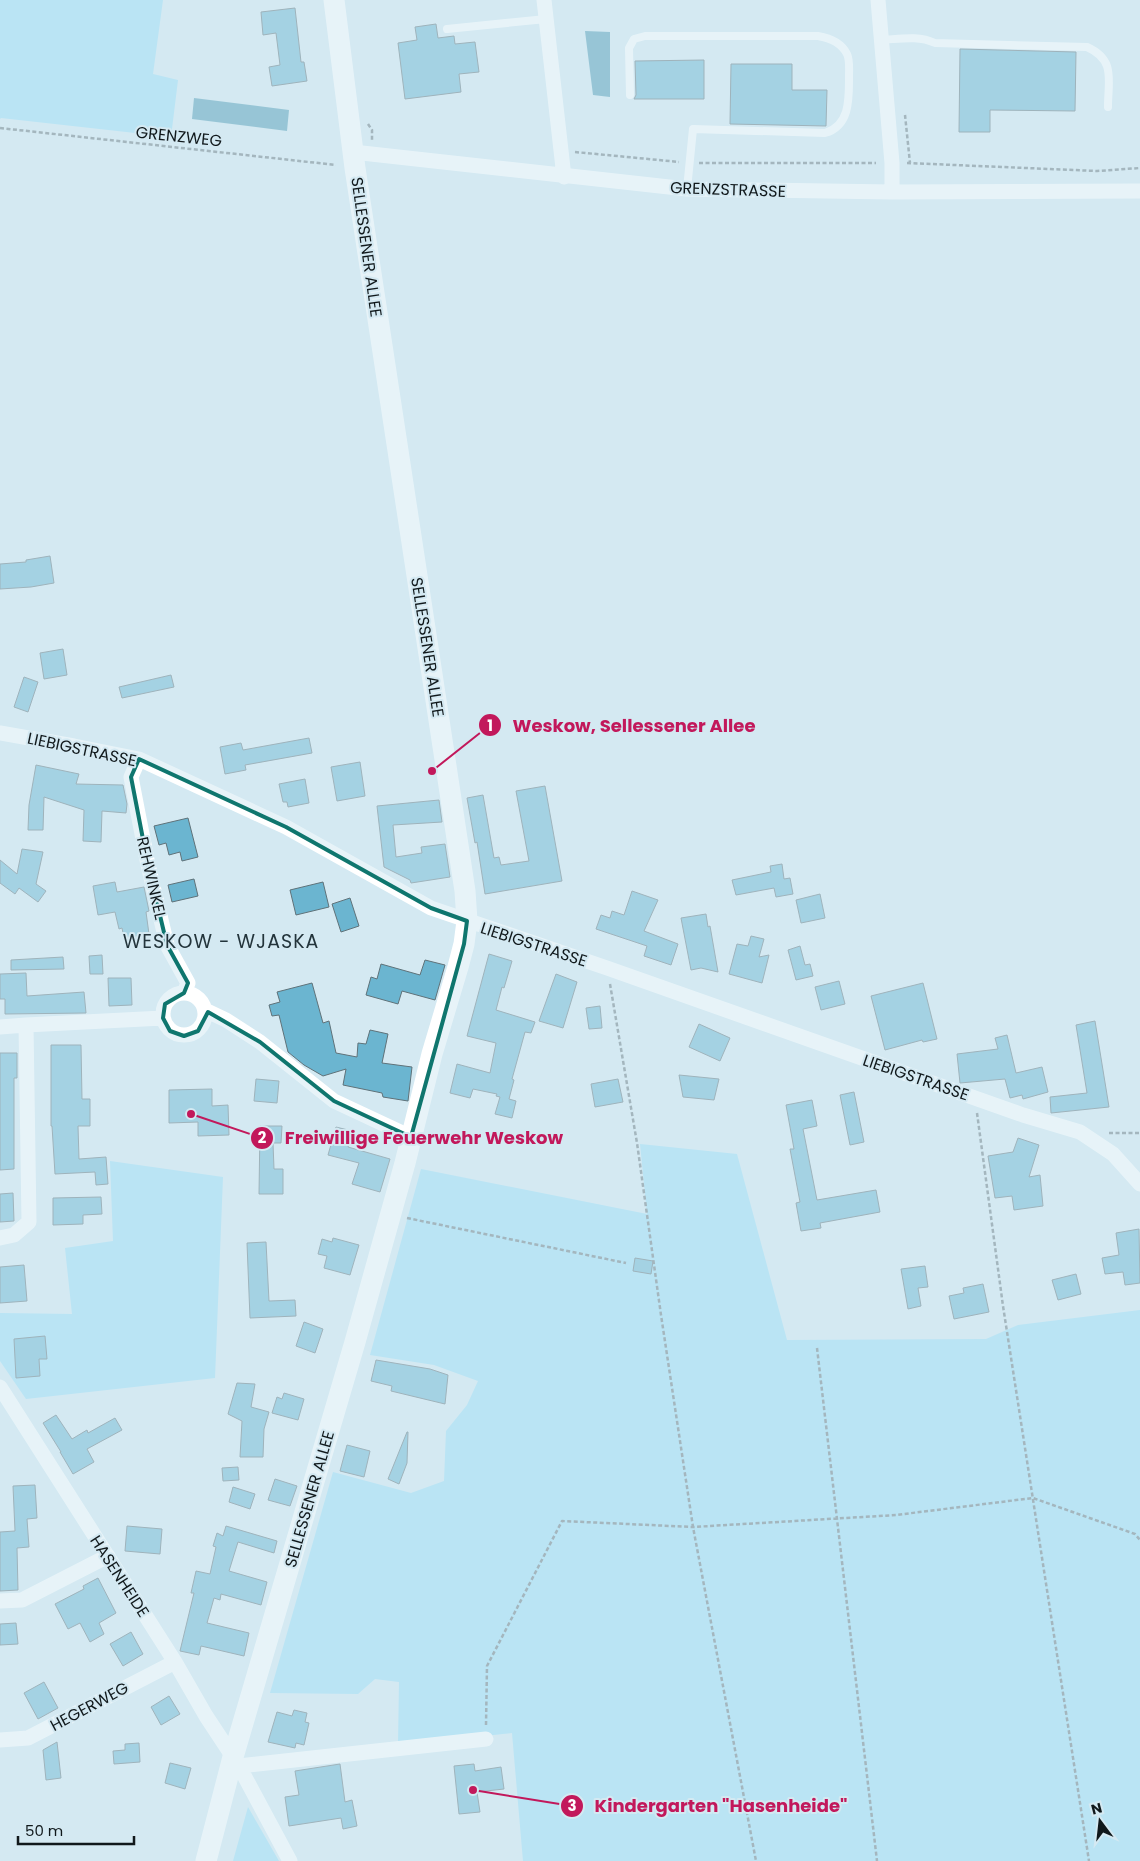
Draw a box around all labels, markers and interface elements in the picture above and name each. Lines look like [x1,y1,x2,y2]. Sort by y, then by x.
street label: GRENZWEG [135,121,223,152]
street label: SELLESSENER ALLEE [345,176,388,319]
street label: GRENZSTRASSE [670,176,786,203]
street label: SELLESSENER ALLEE [405,576,450,719]
callout: Weskow, Sellessener Allee [478,709,766,742]
text: Weskow, Sellessener Allee [512,713,756,738]
text: 1 [487,715,493,736]
street label: LIEBIGSTRASSE [25,727,138,772]
street label: REHWINKEL [131,834,172,922]
street label: LIEBIGSTRASSE [478,916,590,973]
district label: WESKOW - WJASKA [123,928,319,955]
street label: LIEBIGSTRASSE [860,1049,972,1106]
callout: Freiwillige Feuerwehr Weskow [250,1122,573,1155]
text: Freiwillige Feuerwehr Weskow [285,1125,564,1150]
text: 2 [258,1127,267,1148]
street label: SELLESSENER ALLEE [279,1428,340,1570]
street label: HASENHEIDE [84,1531,155,1622]
street label: HEGERWEG [46,1676,133,1737]
callout: Kindergarten "Hasenheide" [560,1790,858,1823]
text: Kindergarten "Hasenheide" [595,1793,847,1818]
text: 3 [567,1795,577,1816]
north arrow [1075,1796,1125,1846]
text: N [1089,1797,1104,1819]
scale bar [18,1814,134,1846]
text: 50 m [25,1820,63,1841]

